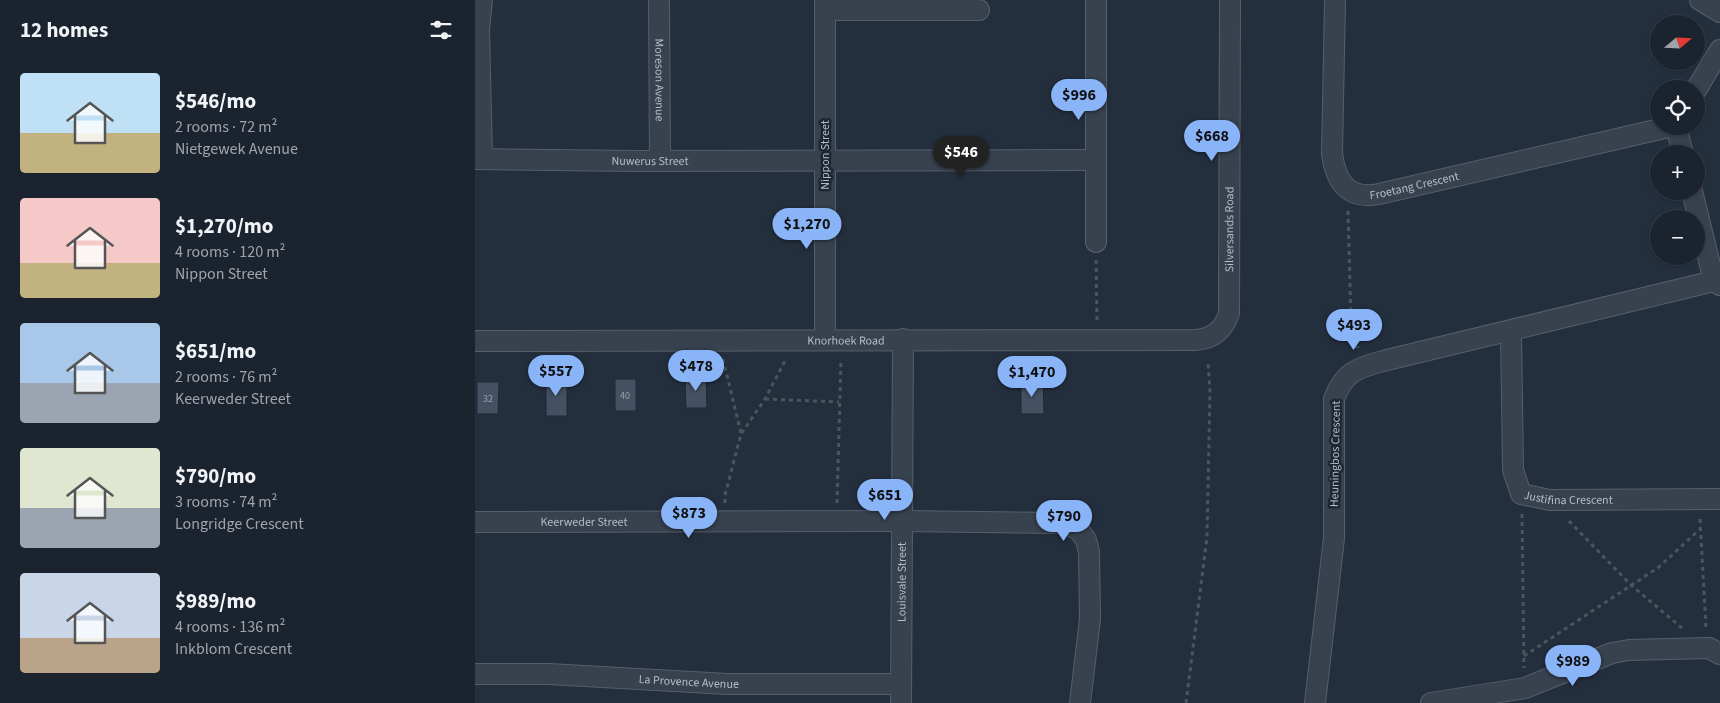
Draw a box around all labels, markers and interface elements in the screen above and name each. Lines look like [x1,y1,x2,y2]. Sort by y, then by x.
text: 12 homes [20,15,108,45]
north arrow [1650,15,1705,70]
map controls [1650,15,1705,265]
icon: filters [427,16,455,44]
street label: Moreson Avenue [650,39,668,121]
pin: $996 [1049,78,1109,121]
button: locate [1650,80,1705,135]
text: $996 [1062,84,1096,106]
text: $546/mo [175,86,256,116]
icon: home [60,93,120,153]
text: 2 rooms · 72 m² [175,116,277,138]
street label: Nippon Street [817,120,834,190]
pin: $668 [1182,120,1242,162]
text: $668 [1195,125,1229,147]
pin: $546 [931,136,991,178]
text: Nietgewek Avenue [175,138,298,160]
text: $546 [944,141,978,163]
button: + [1650,145,1705,200]
street label: Nuwerus Street [611,153,689,170]
street label: Froetang Crescent [1369,168,1461,204]
street label: Silversands Road [1221,187,1238,272]
pin: $1,270 [766,208,848,250]
button: − [1650,210,1705,265]
text: $1,270/mo [175,211,274,241]
text: $1,270 [783,213,831,235]
icon: home [60,218,120,278]
text: 4 rooms · 120 m² [175,241,285,263]
text: Nippon Street [175,263,268,285]
pin: $493 [1324,308,1384,351]
text: $493 [1337,314,1371,336]
street label: Knorhoek Road [807,332,885,350]
text: $651/mo [175,336,256,366]
icon: home [60,343,120,403]
pin: $478 [666,350,726,392]
pin: $557 [526,354,586,397]
text: $478 [679,355,713,377]
pin: $1,470 [991,356,1073,398]
text: $557 [539,360,573,382]
text: $1,470 [1008,361,1056,383]
text: 2 rooms · 76 m² [175,366,277,388]
text: Keerweder Street [175,388,291,410]
house number: 40 [620,389,630,403]
house number: 32 [483,392,493,406]
street label: Heuningbos Crescent [1326,401,1345,507]
text: $790/mo [175,461,256,491]
icon: home [60,468,120,528]
pin: $651 [855,478,915,521]
text: $651 [868,484,902,506]
street label: Justifina Crescent [1522,487,1613,509]
text: 3 rooms · 74 m² [175,491,277,513]
pin: $873 [659,496,719,539]
pin: $790 [1034,500,1094,542]
text: $873 [672,502,706,524]
text: $790 [1047,505,1081,527]
text: Longridge Crescent [175,513,304,535]
street label: Keerweder Street [540,514,628,531]
street label: Louisvale Street [893,542,911,622]
text: $989/mo [175,586,256,616]
icon: home [60,593,120,653]
text: 4 rooms · 136 m² [175,616,285,638]
text: Inkblom Crescent [175,638,292,660]
pin: $989 [1543,644,1603,687]
text: $989 [1556,650,1590,672]
street label: La Provence Avenue [638,671,739,693]

